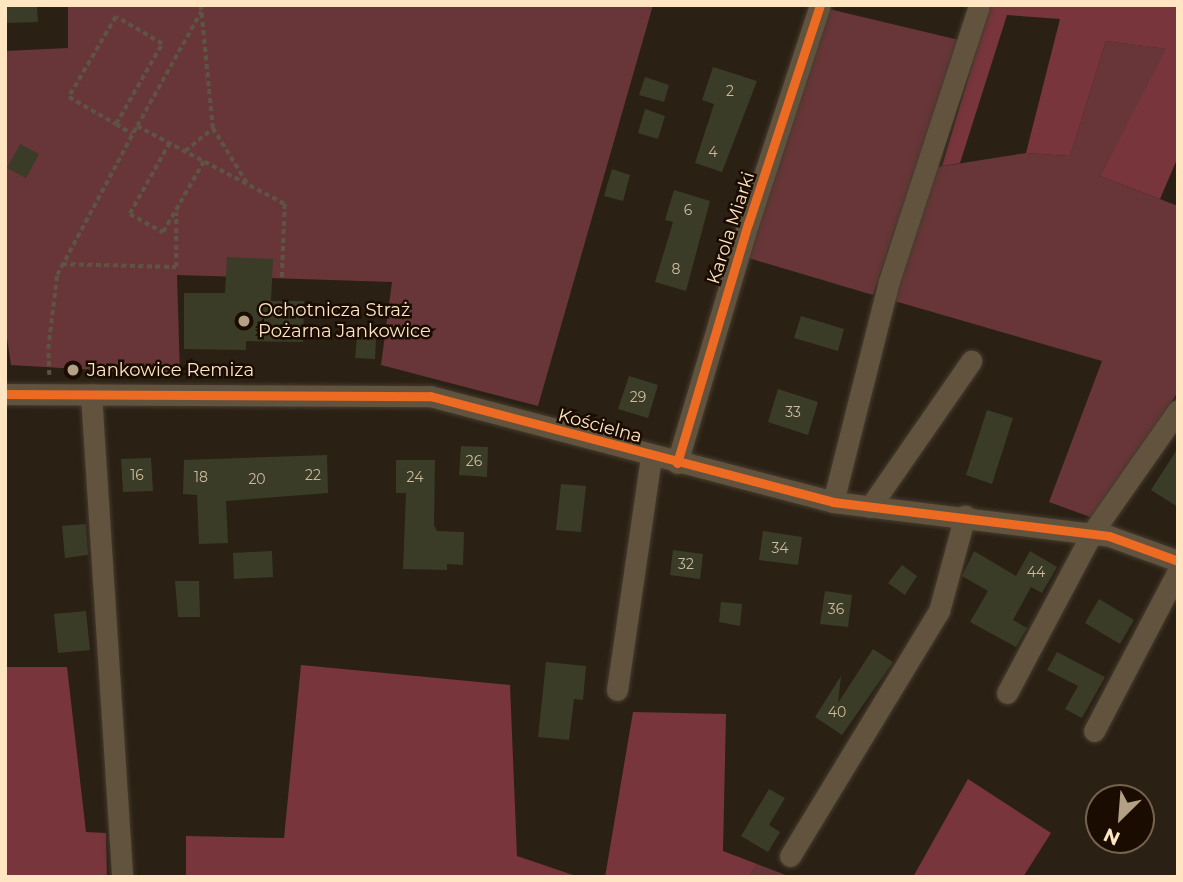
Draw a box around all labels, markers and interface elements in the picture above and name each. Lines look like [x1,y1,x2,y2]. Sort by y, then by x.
house number: 2 [726,83,734,99]
house number: 4 [708,144,718,160]
street label: Karola Miarki [703,169,759,287]
house number: 6 [684,202,692,218]
house number: 8 [672,261,680,277]
place label: Ochotnicza Straż Pożarna Jankowice [258,300,431,342]
marker: Ochotnicza Straż Pożarna Jankowice [236,313,252,329]
place label: Jankowice Remiza [87,359,254,381]
marker: Jankowice Remiza [65,362,81,378]
house number: 29 [630,389,646,405]
street label: Kościelna [556,404,644,448]
house number: 33 [785,404,801,420]
house number: 26 [466,453,482,469]
house number: 16 [130,467,144,483]
house number: 22 [305,467,321,483]
house number: 18 [194,469,208,485]
house number: 24 [407,469,423,485]
house number: 20 [248,471,266,487]
house number: 34 [771,540,789,556]
house number: 32 [678,556,694,572]
house number: 44 [1027,564,1045,580]
house number: 36 [828,601,844,617]
house number: 40 [828,704,846,720]
north arrow [1085,784,1155,854]
text: N [1100,823,1124,850]

